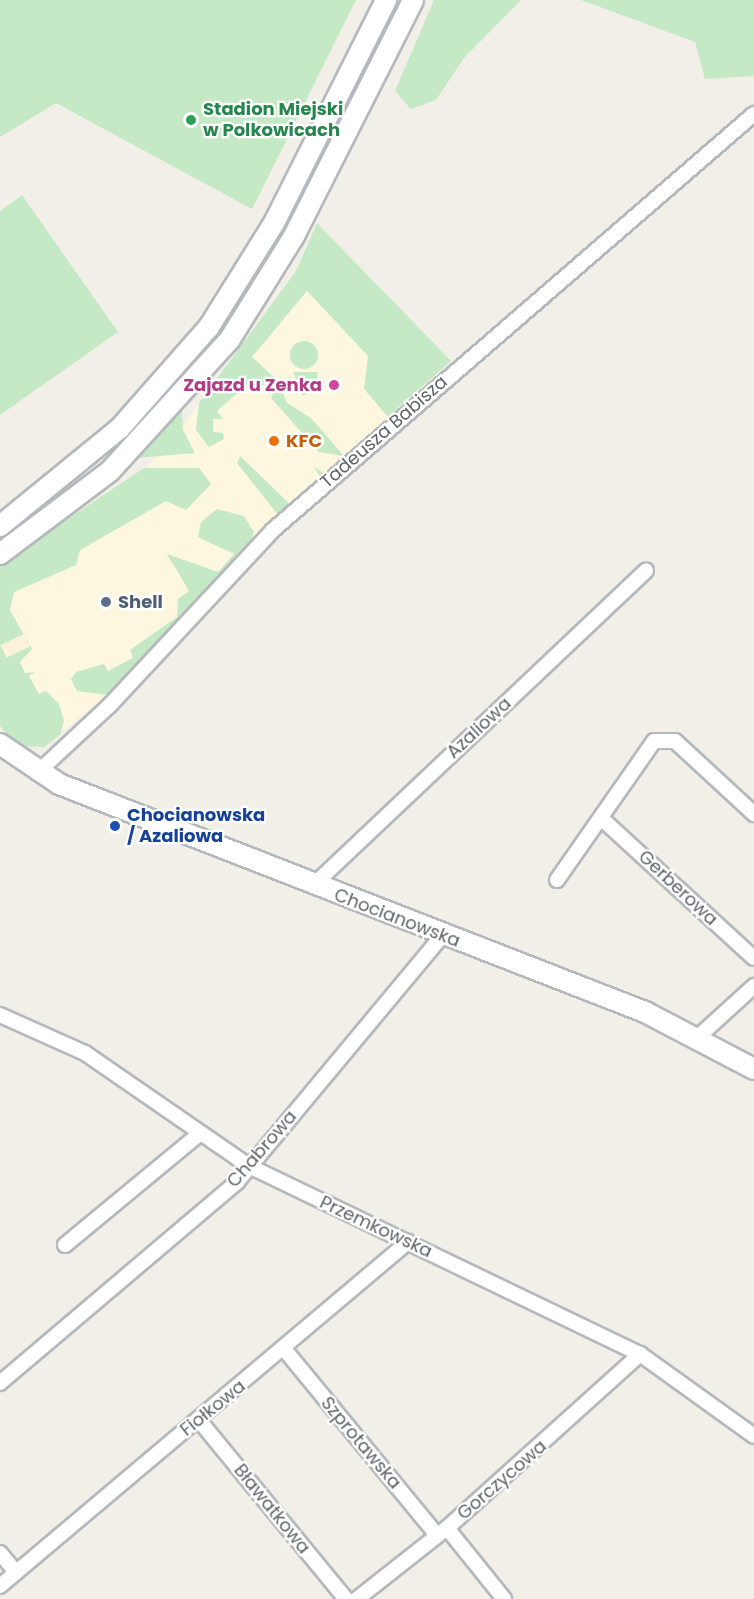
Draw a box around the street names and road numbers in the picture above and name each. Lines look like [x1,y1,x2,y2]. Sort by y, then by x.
street label: Tadeusza Babisza [316,371,452,493]
street label: Azaliowa [442,693,516,763]
street label: Gerberowa [634,846,722,930]
street label: Chocianowska [331,884,463,952]
street label: Chabrowa [223,1106,301,1192]
street label: Przemkowska [316,1192,436,1262]
street label: Fiołkowa [176,1375,250,1441]
street label: Szprotawska [316,1393,406,1493]
street label: Gorczycowa [453,1435,551,1525]
street label: Bławatkowa [229,1460,315,1558]

